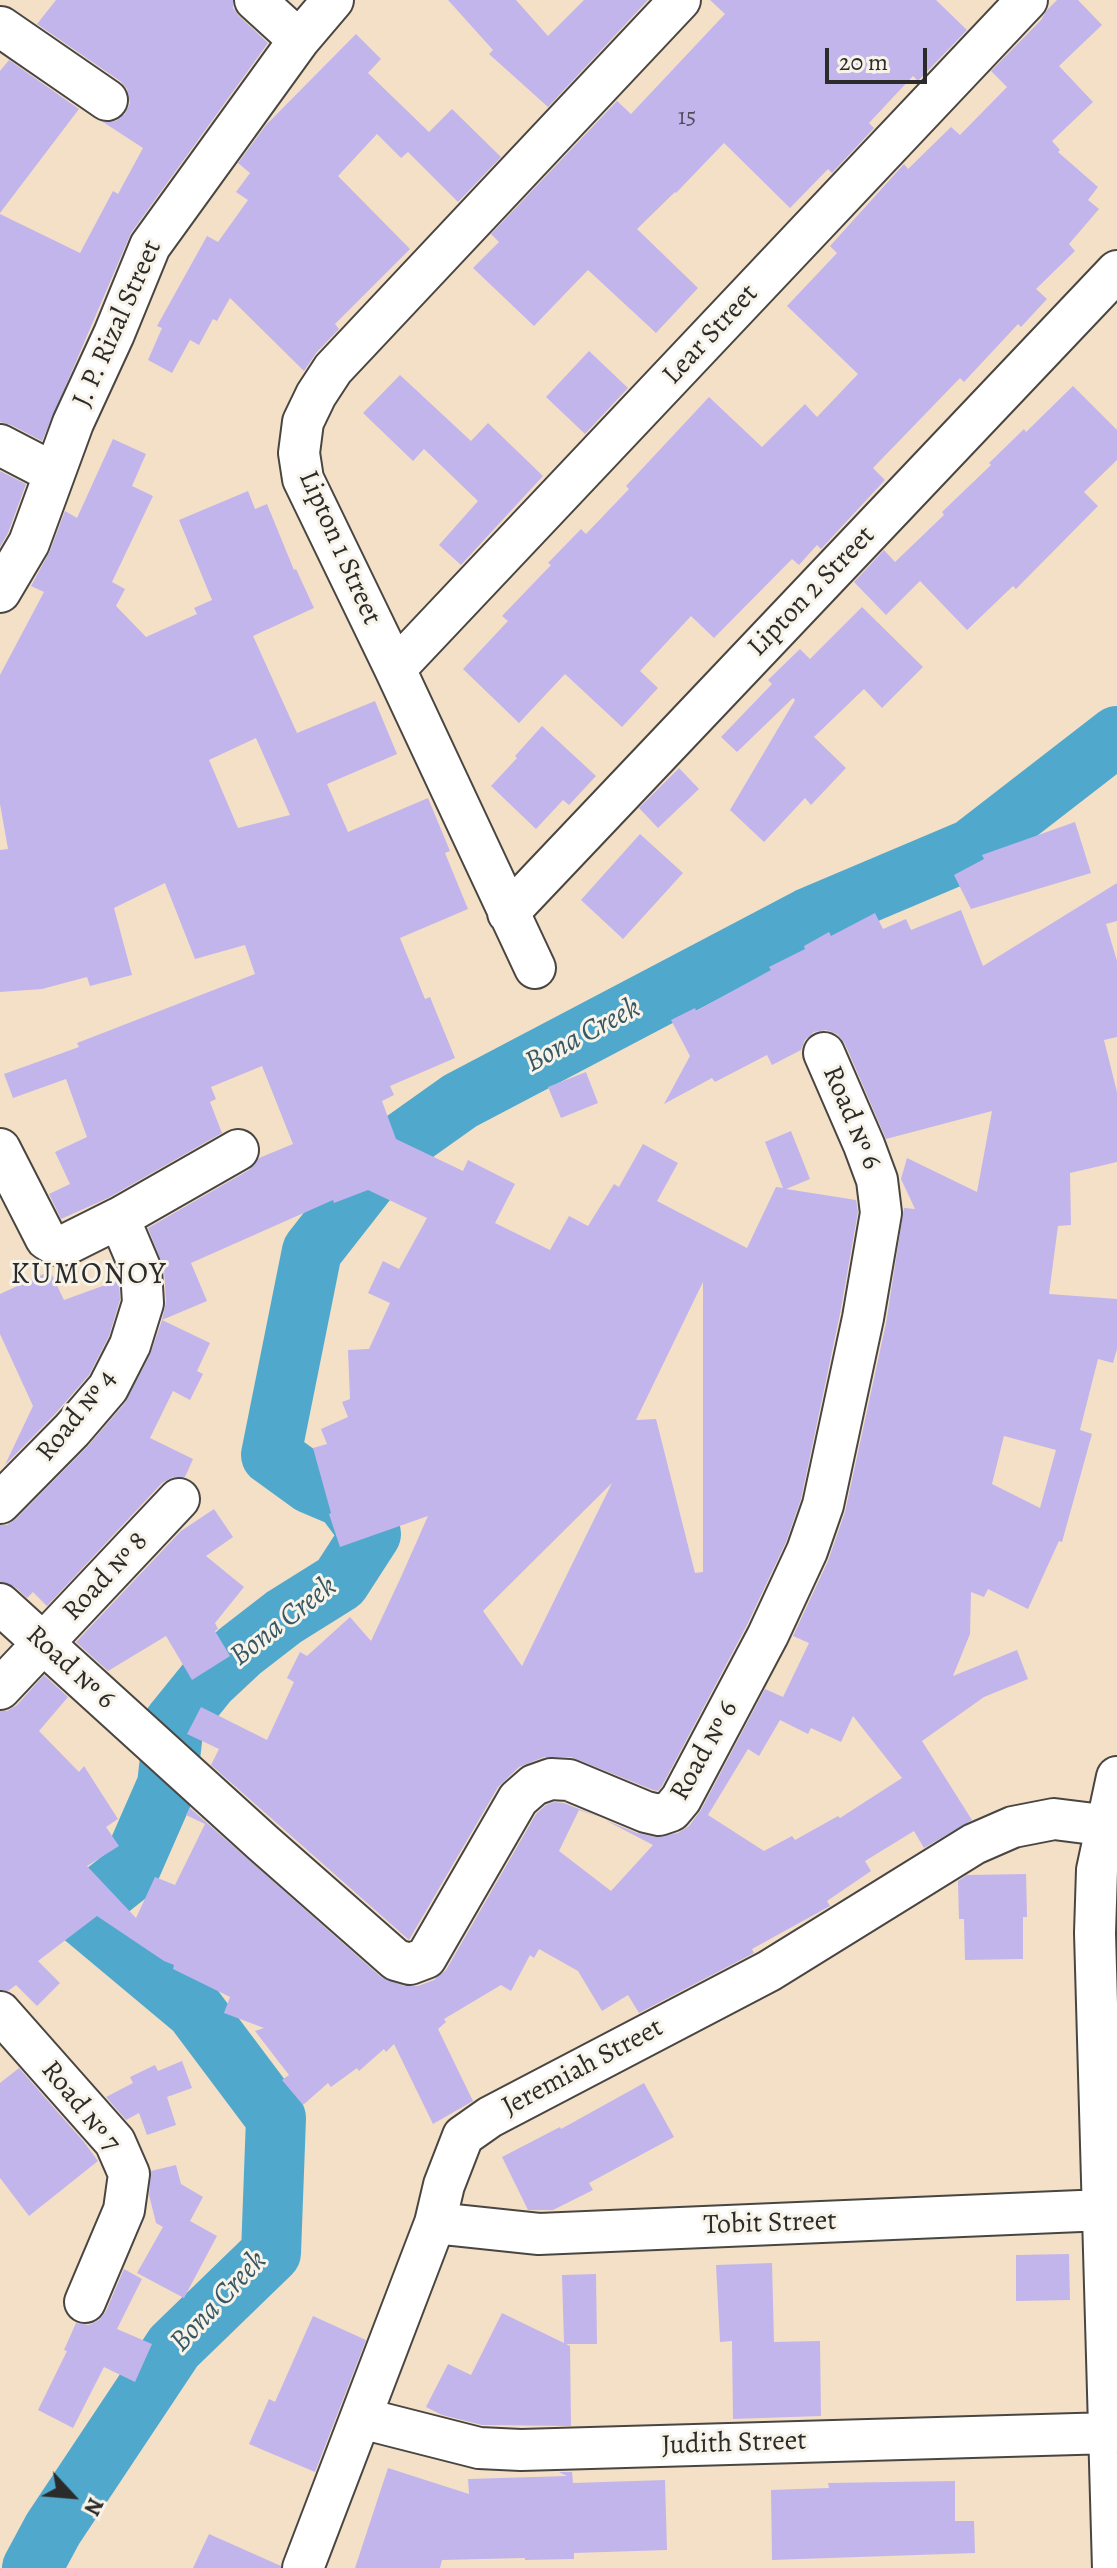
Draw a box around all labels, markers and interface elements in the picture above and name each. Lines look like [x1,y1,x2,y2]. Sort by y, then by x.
scale bar [829,32,931,82]
text: 20 m [839,46,888,78]
house number: 15 [678,104,696,132]
street label: J. P. Rizal Street [66,235,170,413]
street label: Lear Street [656,278,766,392]
street label: Lipton 1 Street [290,466,388,630]
street label: Lipton 2 Street [741,520,883,664]
water label: Bona Creek [519,991,647,1081]
street label: Road № 6 [814,1061,888,1175]
district label: KUMONOY [10,1258,168,1294]
street label: Road № 4 [30,1363,124,1469]
street label: Road № 8 [56,1525,156,1629]
water label: Bona Creek [224,1569,344,1675]
street label: Road № 6 [18,1619,122,1717]
street label: Road № 6 [664,1695,746,1807]
street label: Jeremiah Street [497,2012,669,2124]
street label: Road № 7 [33,2055,127,2159]
street label: Tobit Street [703,2205,837,2243]
water label: Bona Creek [163,2244,275,2360]
street label: Judith Street [661,2425,807,2463]
north arrow [32,2456,112,2536]
text: N [77,2493,111,2520]

